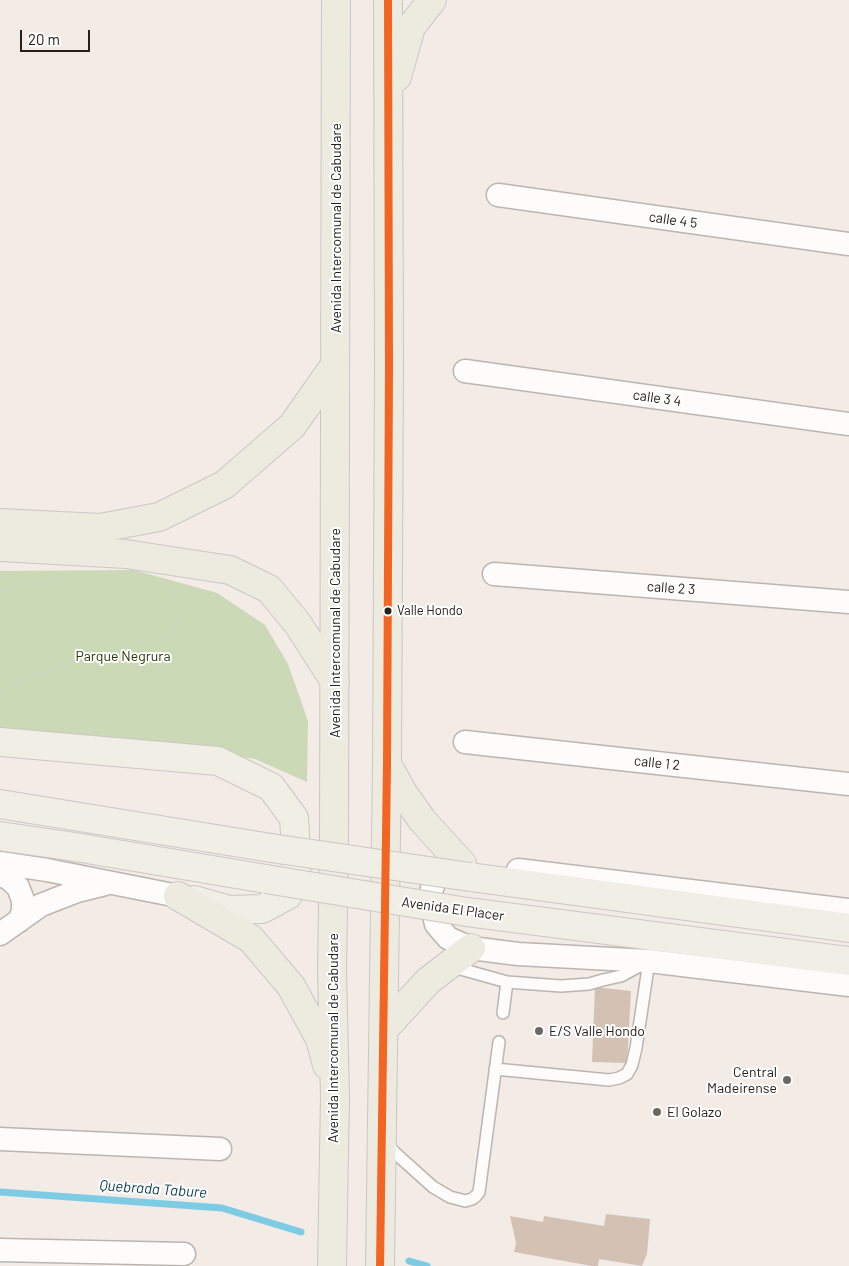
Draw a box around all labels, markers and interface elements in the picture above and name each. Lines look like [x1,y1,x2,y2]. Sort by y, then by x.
scale bar [22,20,92,52]
text: 20 m [28,30,60,48]
street label: Avenida Intercomunal de Cabudare [328,123,344,333]
street label: calle 4 5 [648,208,698,232]
street label: calle 3 4 [632,386,682,410]
street label: Avenida Intercomunal de Cabudare [327,528,343,738]
street label: calle 2 3 [646,578,696,598]
place label: Valle Hondo [397,603,463,619]
marker: Valle Hondo [383,606,393,616]
park label: Parque Negrura [75,648,171,664]
street label: calle 1 2 [633,752,681,774]
street label: Avenida El Placer [401,893,505,925]
street label: Avenida Intercomunal de Cabudare [325,933,341,1143]
place label: E/S Valle Hondo [549,1023,645,1039]
marker: E/S Valle Hondo [533,1025,545,1037]
place label: Central Madeirense [707,1064,777,1096]
marker: Central Madeirense [781,1074,793,1086]
place label: El Golazo [667,1104,722,1120]
marker: El Golazo [651,1106,663,1118]
water label: Quebrada Tabure [99,1176,207,1202]

